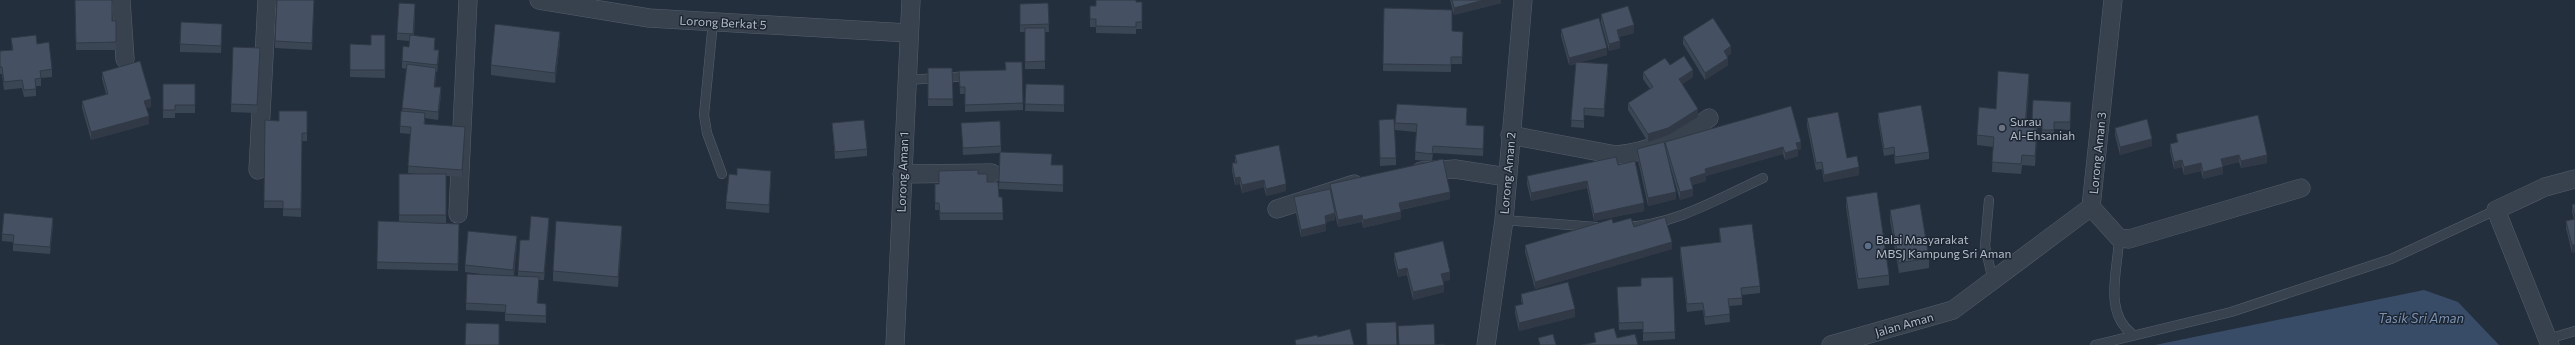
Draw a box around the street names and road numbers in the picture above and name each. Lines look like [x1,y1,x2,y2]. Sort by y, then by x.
street label: Lorong Berkat 5 [679,13,767,31]
street label: Lorong Aman 3 [2086,111,2108,195]
street label: Lorong Aman 1 [894,131,910,213]
street label: Lorong Aman 2 [1496,131,1518,215]
street label: Jalan Aman [1873,309,1935,340]

